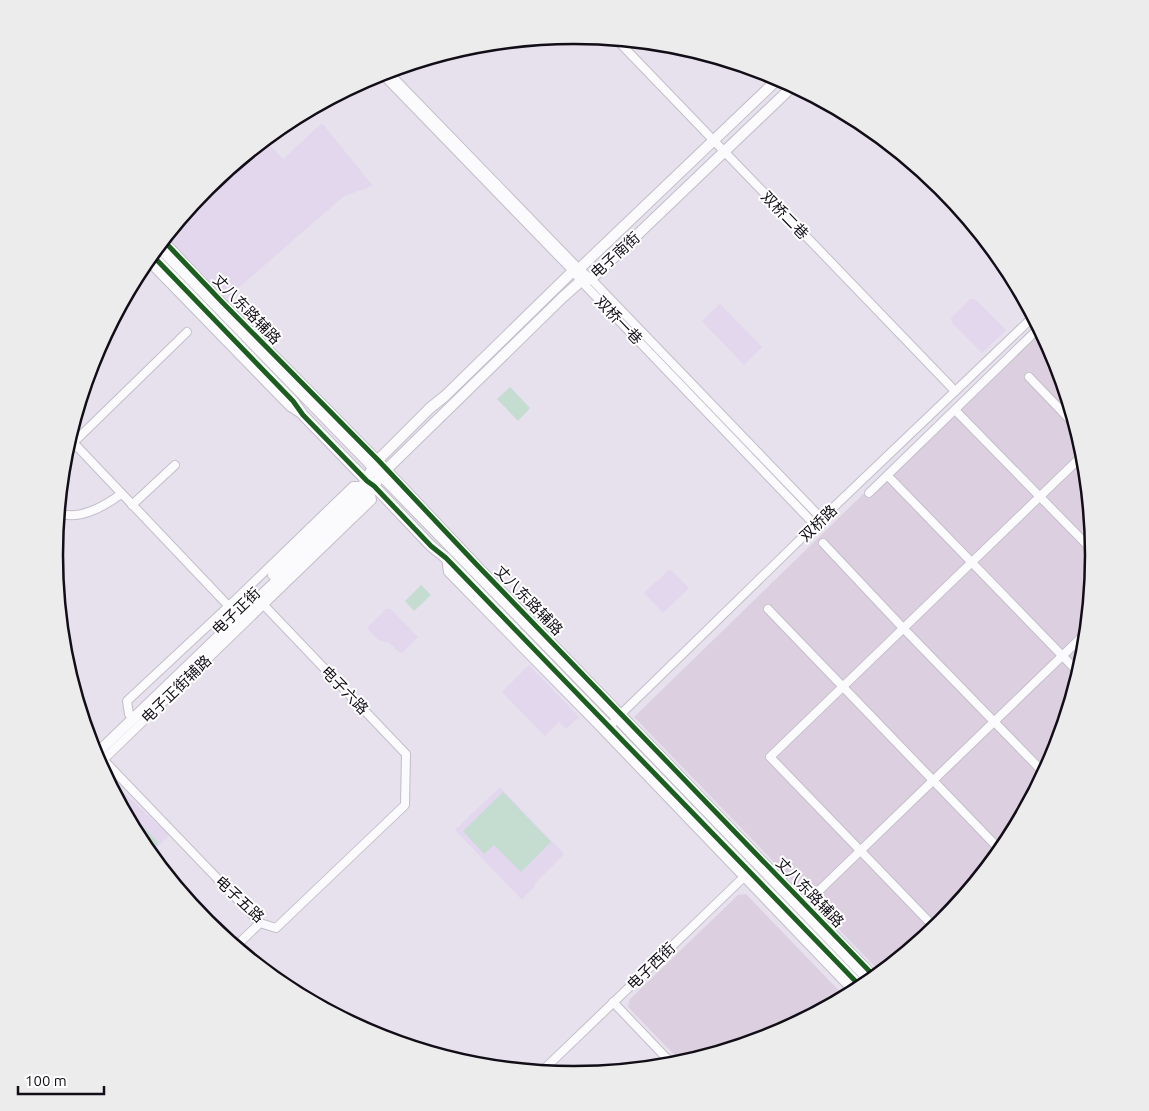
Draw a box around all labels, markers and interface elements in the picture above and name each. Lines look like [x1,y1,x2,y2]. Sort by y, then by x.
street label: 双桥二巷 [758,188,812,242]
street label: 电子南街 [587,229,643,281]
street label: 丈八东路辅路 [210,271,284,347]
street label: 双桥一巷 [592,293,646,347]
street label: 双桥路 [796,501,840,545]
street label: 丈八东路辅路 [492,562,566,638]
street label: 电子正街 [209,584,263,638]
street label: 电子正街辅路 [138,652,214,726]
street label: 电子六路 [318,663,372,717]
street label: 丈八东路辅路 [773,854,847,930]
street label: 电子五路 [212,872,268,926]
street label: 电子西街 [624,939,678,993]
scale bar [18,1064,104,1096]
text: 100 m [25,1072,67,1089]

